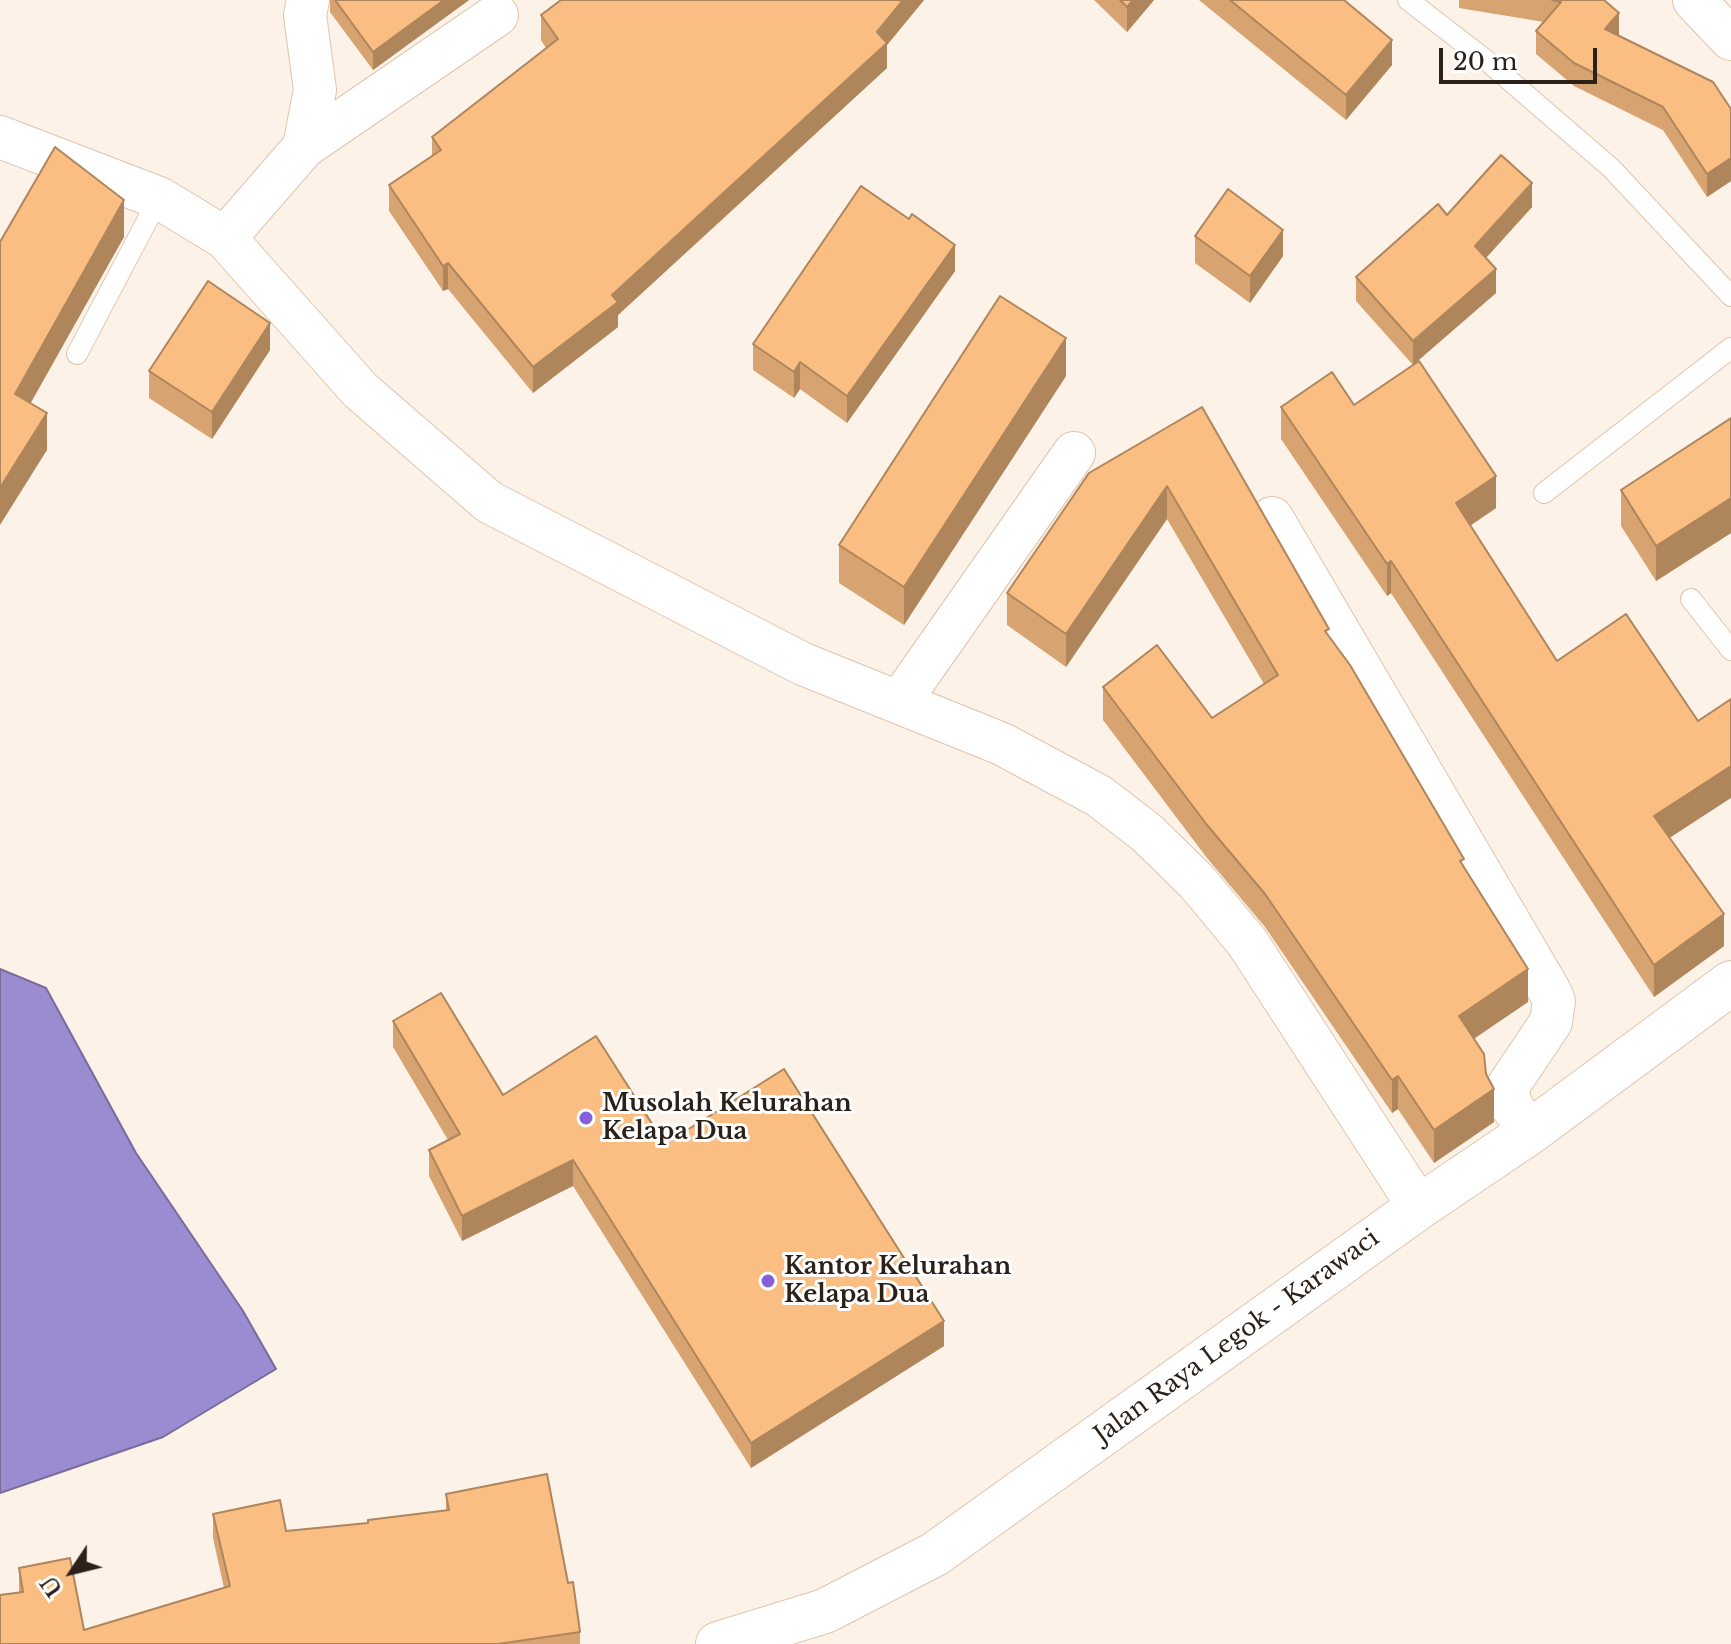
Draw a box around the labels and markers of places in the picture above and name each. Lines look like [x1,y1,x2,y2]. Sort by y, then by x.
place label: Musolah Kelurahan Kelapa Dua [602,1090,852,1146]
marker: Musolah Kelurahan Kelapa Dua [577,1109,595,1127]
place label: Kantor Kelurahan Kelapa Dua [784,1253,1011,1309]
marker: Kantor Kelurahan Kelapa Dua [759,1272,777,1290]

